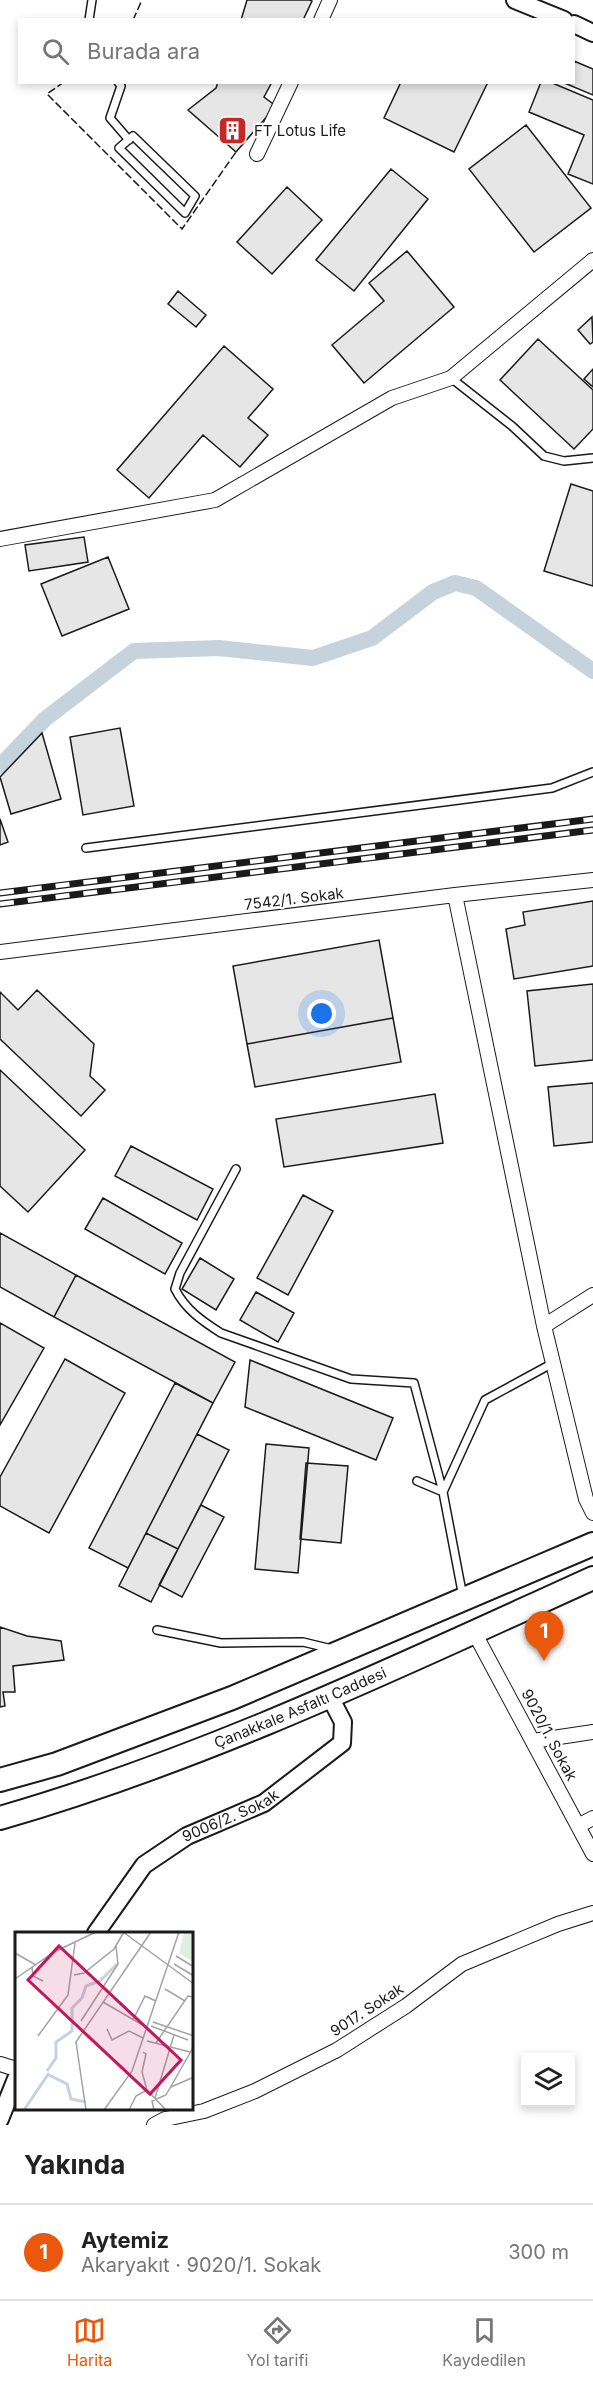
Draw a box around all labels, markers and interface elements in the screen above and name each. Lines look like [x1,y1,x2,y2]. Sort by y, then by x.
search box [18,18,575,84]
icon: search [39,35,72,68]
text: Burada ara [87,38,200,64]
building icon: FT Lotus Life [217,115,249,147]
place label: FT Lotus Life [254,121,346,140]
street label: 7542/1. Sokak [243,883,345,914]
your location [307,999,336,1028]
pin: 1 [524,1612,564,1661]
street label: Çanakkale Asfaltı Caddesi [211,1663,389,1752]
street label: 9020/1. Sokak [517,1686,582,1784]
street label: 9006/2. Sokak [179,1785,283,1846]
inset map [15,1932,194,2110]
street label: 9017. Sokak [327,1978,408,2040]
map controls [521,2053,575,2107]
button: layers [521,2053,575,2107]
text: Yakında [24,2149,125,2180]
text: Aytemiz [81,2227,169,2253]
text: 1 [39,2240,48,2264]
text: 300 m [508,2240,569,2264]
text: Akaryakıt · 9020/1. Sokak [81,2253,321,2277]
tab: Harita [67,2314,112,2370]
tab: Yol tarifi [246,2314,308,2370]
tab: Kaydedilen [442,2314,526,2370]

